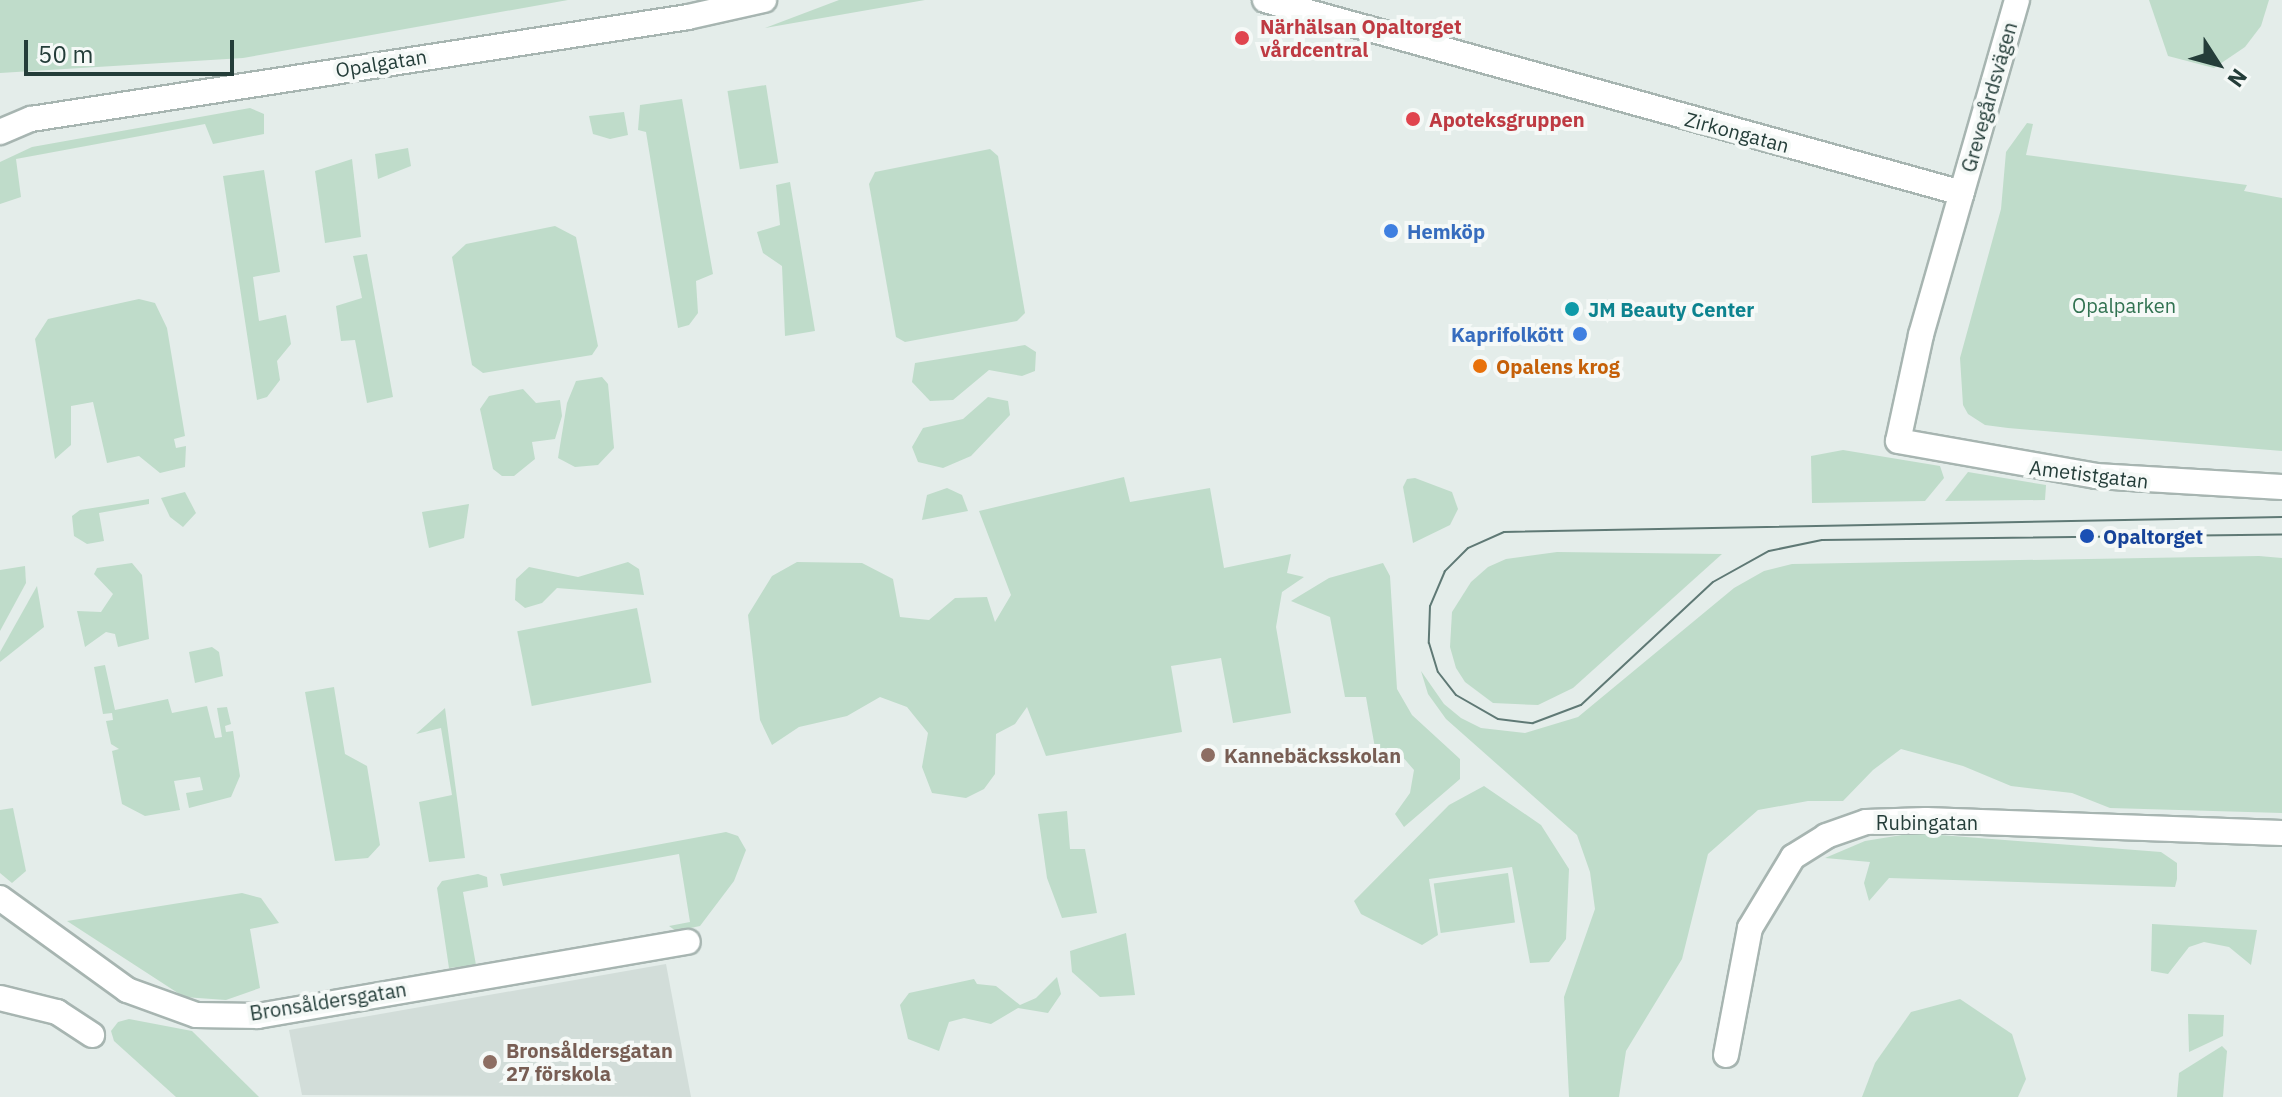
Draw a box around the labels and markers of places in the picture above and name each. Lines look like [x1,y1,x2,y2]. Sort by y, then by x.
place label: Närhälsan Opaltorget vårdcentral [1260,14,1462,61]
marker: Närhälsan Opaltorget vårdcentral [1231,27,1253,49]
place label: Apoteksgruppen [1429,107,1585,131]
marker: Apoteksgruppen [1404,110,1422,128]
place label: Hemköp [1407,219,1485,243]
marker: Hemköp [1382,222,1400,240]
place label: JM Beauty Center [1588,297,1754,321]
marker: JM Beauty Center [1563,300,1581,318]
place label: Kaprifolkött [1451,322,1564,346]
marker: Kaprifolkött [1571,325,1589,343]
place label: Opalens krog [1496,354,1620,378]
marker: Opalens krog [1471,357,1489,375]
place label: Opaltorget [2103,524,2203,548]
marker: Opaltorget [2078,527,2096,545]
place label: Kannebäcksskolan [1224,743,1401,767]
marker: Kannebäcksskolan [1199,746,1217,764]
place label: Bronsåldersgatan 27 förskola [506,1038,673,1085]
marker: Bronsåldersgatan 27 förskola [481,1053,499,1071]

